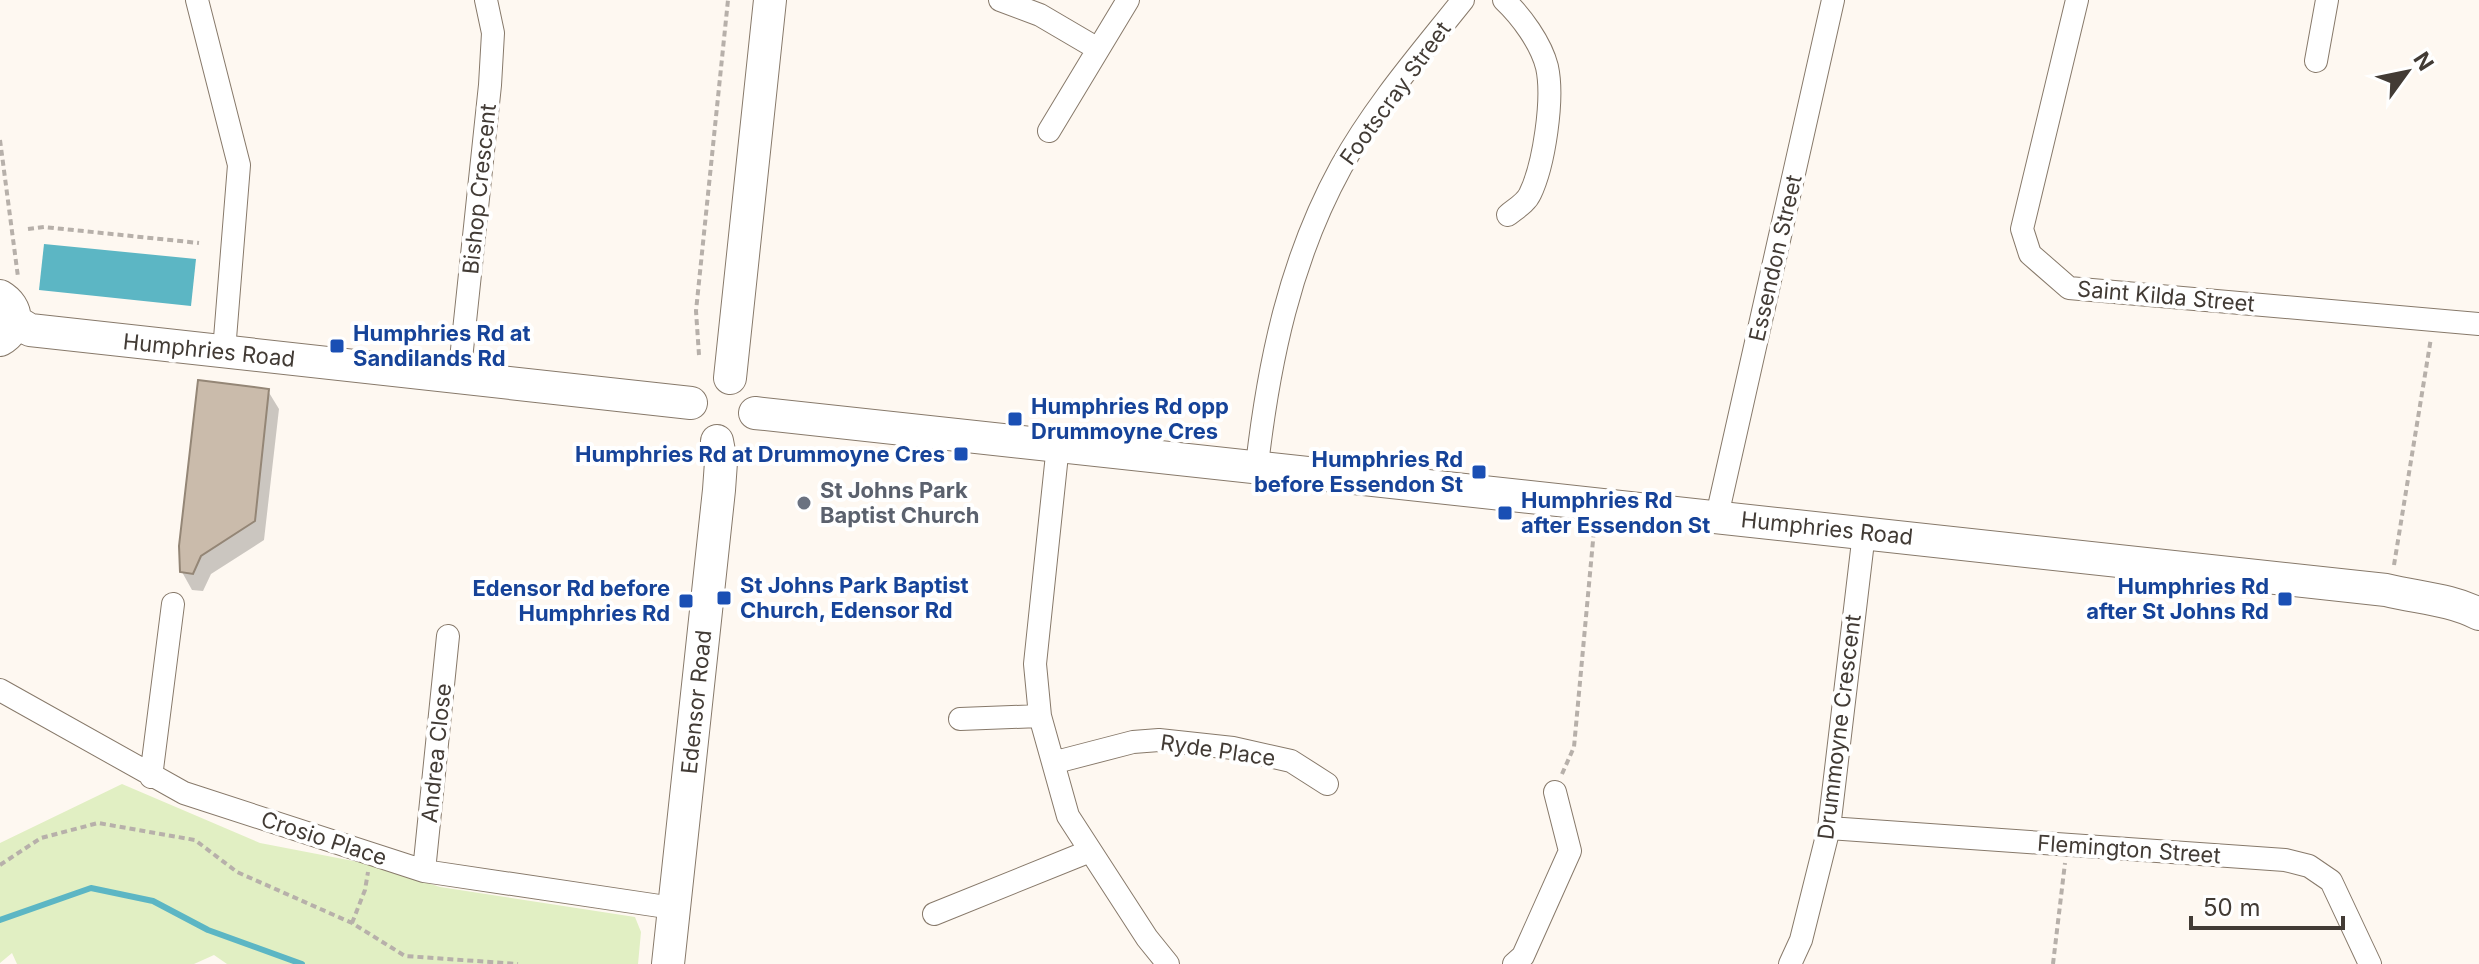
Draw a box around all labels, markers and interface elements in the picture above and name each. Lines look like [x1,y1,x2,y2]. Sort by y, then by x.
street label: Footscray Street [1334,16,1456,170]
north arrow [2367,32,2447,112]
text: N [2408,47,2439,75]
street label: Bishop Crescent [457,103,501,275]
street label: Essendon Street [1743,172,1807,344]
street label: Saint Kilda Street [2076,275,2256,317]
place label: Humphries Rd at Sandilands Rd [353,320,531,371]
street label: Humphries Road [122,328,296,372]
marker: Humphries Rd at Sandilands Rd [328,337,346,355]
place label: Humphries Rd opp Drummoyne Cres [1031,393,1229,444]
marker: Humphries Rd opp Drummoyne Cres [1006,410,1024,428]
place label: Humphries Rd at Drummoyne Cres [575,441,945,467]
marker: Humphries Rd at Drummoyne Cres [952,445,970,463]
place label: Humphries Rd before Essendon St [1254,446,1463,497]
marker: Humphries Rd before Essendon St [1470,463,1488,481]
place label: St Johns Park Baptist Church [820,477,980,528]
place label: Humphries Rd after Essendon St [1521,487,1710,538]
marker: St Johns Park Baptist Church [795,494,813,512]
marker: Humphries Rd after Essendon St [1496,504,1514,522]
street label: Humphries Road [1740,506,1914,550]
place label: St Johns Park Baptist Church, Edensor Rd [740,572,969,623]
place label: Humphries Rd after St Johns Rd [2086,573,2269,624]
place label: Edensor Rd before Humphries Rd [472,575,670,626]
marker: St Johns Park Baptist Church, Edensor Rd [715,589,733,607]
marker: Humphries Rd after St Johns Rd [2276,590,2294,608]
marker: Edensor Rd before Humphries Rd [677,592,695,610]
street label: Drummoyne Crescent [1812,613,1866,841]
street label: Edensor Road [676,629,716,775]
street label: Andrea Close [416,682,456,824]
street label: Ryde Place [1159,729,1277,771]
street label: Crosio Place [258,805,390,871]
street label: Flemington Street [2036,830,2222,868]
scale bar [2191,880,2343,930]
text: 50 m [2203,893,2261,922]

